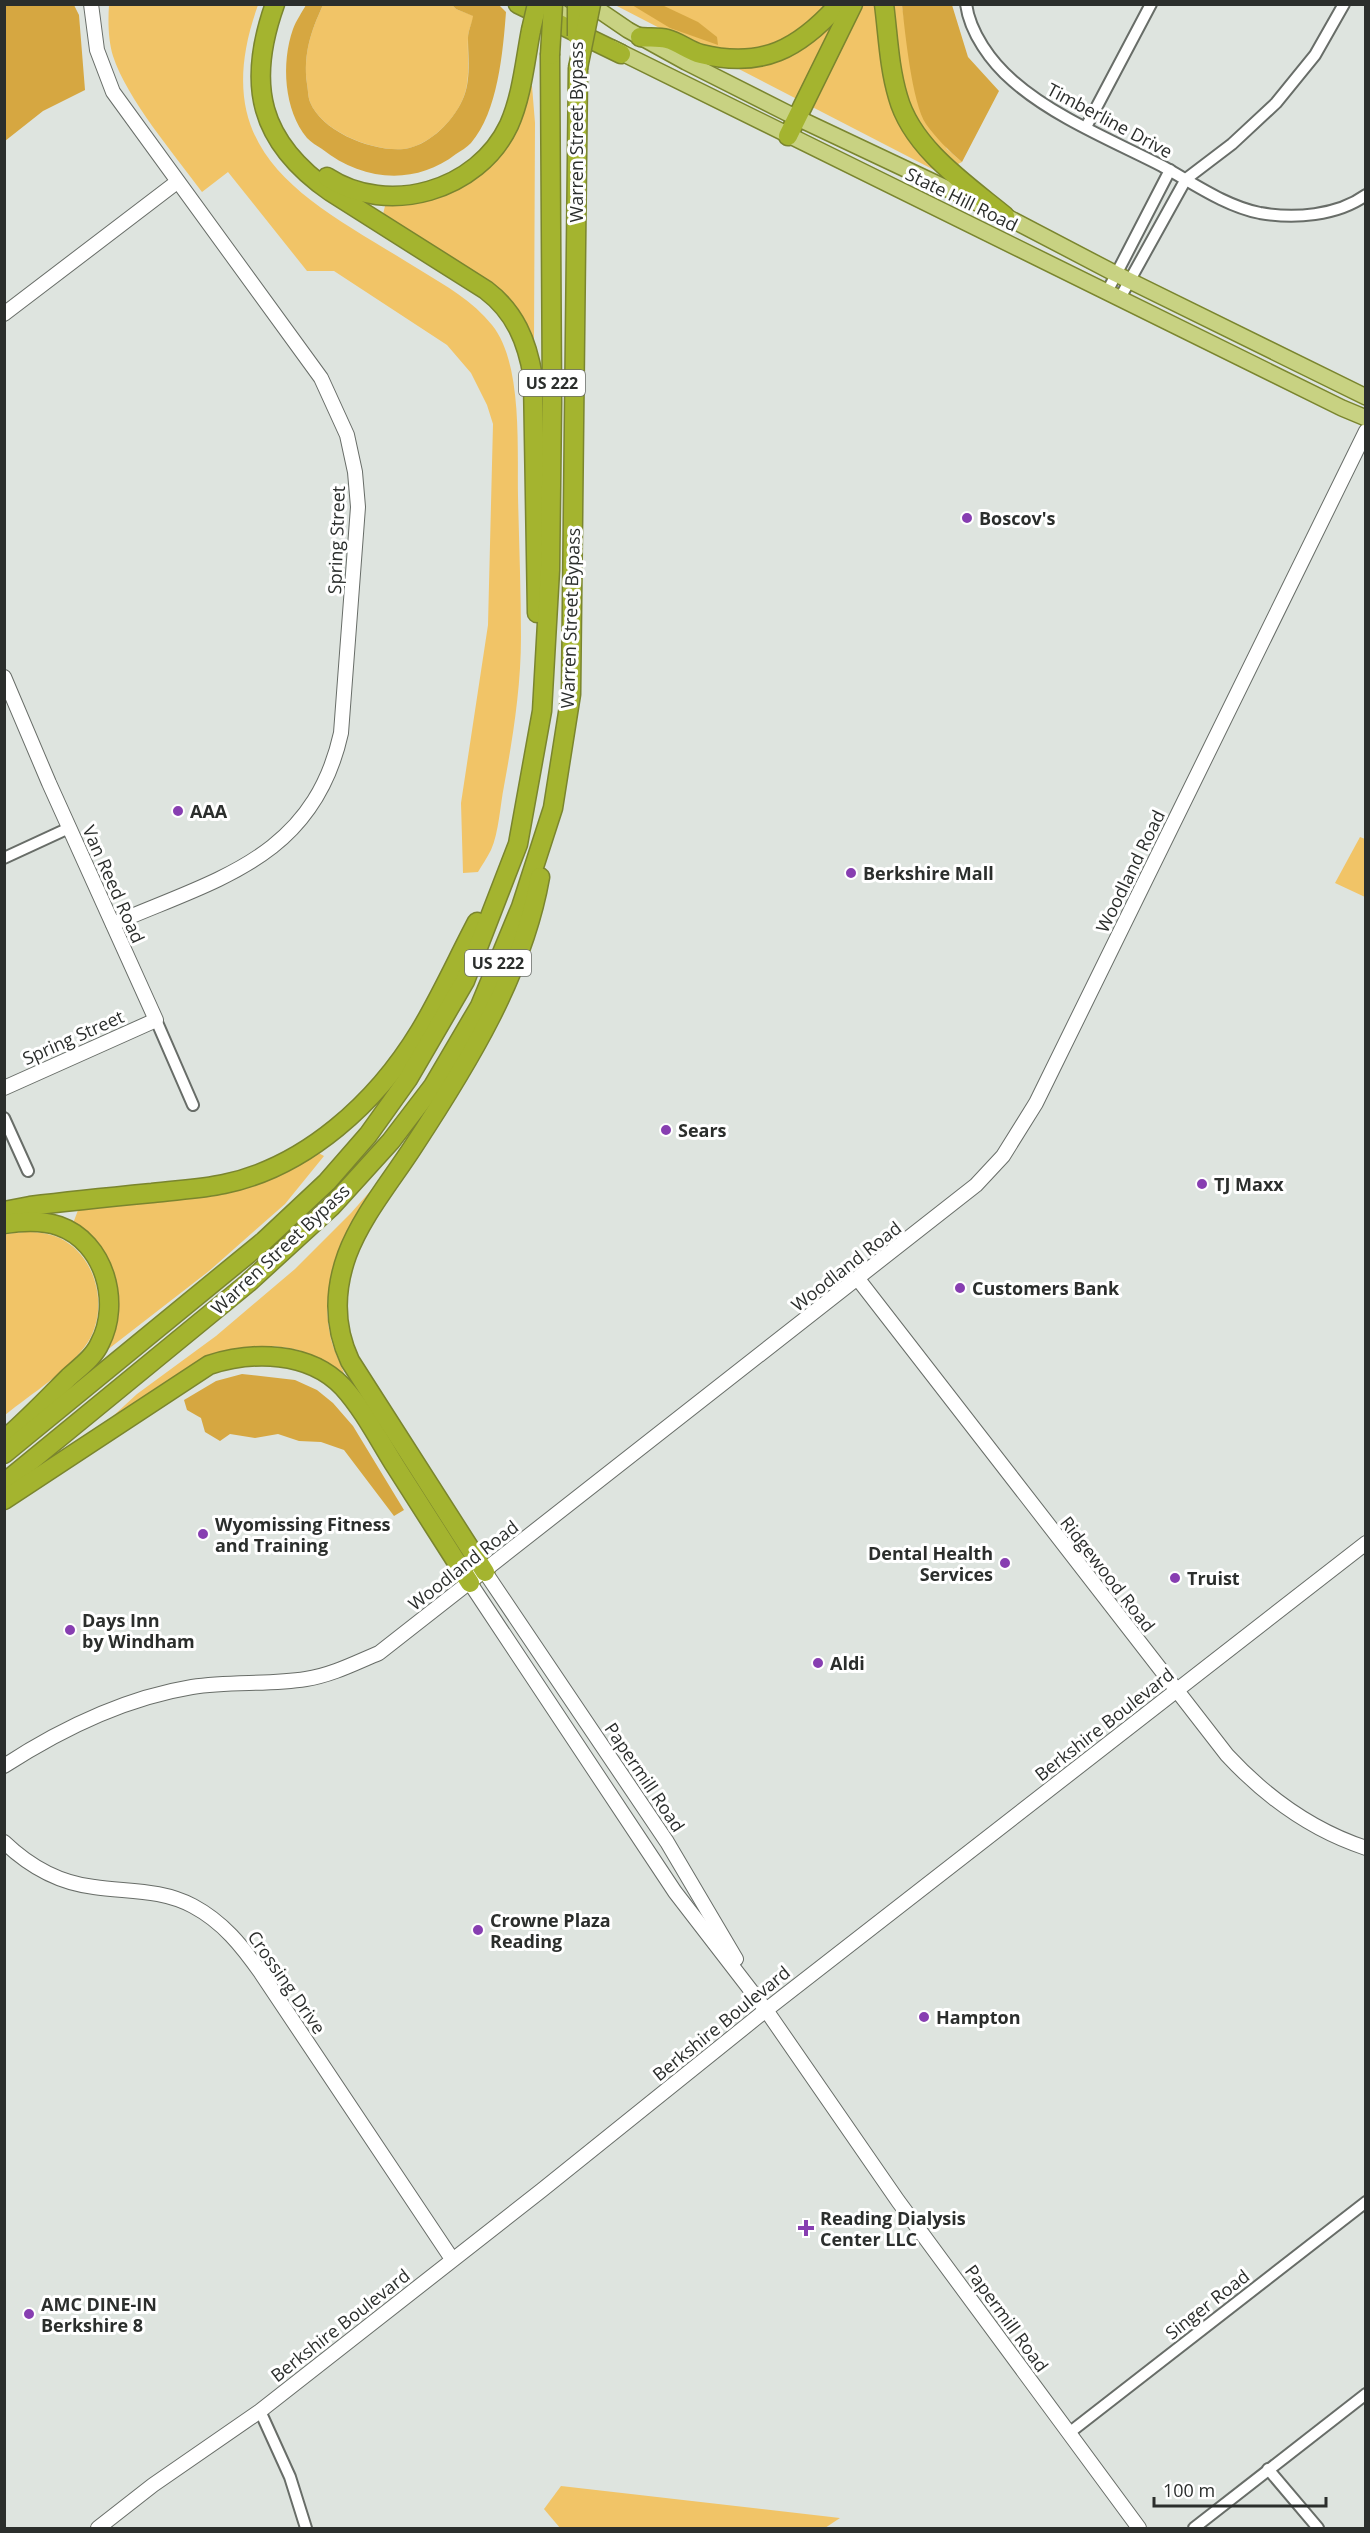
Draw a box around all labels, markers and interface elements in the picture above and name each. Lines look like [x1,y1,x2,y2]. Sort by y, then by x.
street label: Warren Street Bypass [564,42,588,222]
street label: Timberline Drive [1043,77,1177,163]
street label: State Hill Road [902,161,1022,237]
road number: US 222 [519,370,585,396]
street label: Spring Street [322,485,350,595]
place label: Boscov's [979,506,1056,530]
marker: Boscov's [960,511,974,525]
street label: Warren Street Bypass [555,527,585,709]
place label: AAA [190,799,228,823]
marker: AAA [171,804,185,818]
street label: Woodland Road [1090,806,1170,936]
street label: Van Reed Road [77,821,151,947]
place label: Berkshire Mall [863,861,994,885]
marker: Berkshire Mall [844,866,858,880]
road number: US 222 [465,950,531,976]
street label: Spring Street [19,1004,127,1070]
place label: Sears [678,1118,727,1142]
marker: Sears [659,1123,673,1137]
place label: TJ Maxx [1214,1172,1284,1196]
marker: TJ Maxx [1195,1177,1209,1191]
street label: Warren Street Bypass [206,1179,354,1319]
street label: Woodland Road [786,1215,906,1317]
place label: Customers Bank [972,1276,1120,1300]
marker: Customers Bank [953,1281,967,1295]
street label: Ridgewood Road [1055,1511,1161,1637]
place label: Wyomissing Fitness and Training [215,1512,391,1557]
street label: Woodland Road [403,1514,523,1616]
marker: Wyomissing Fitness and Training [196,1527,210,1541]
place label: Dental Health Services [868,1541,993,1586]
marker: Dental Health Services [998,1556,1012,1570]
place label: Truist [1187,1566,1240,1590]
marker: Truist [1168,1571,1182,1585]
place label: Days Inn by Windham [82,1608,195,1653]
marker: Days Inn by Windham [63,1623,77,1637]
place label: Aldi [830,1651,865,1675]
marker: Aldi [811,1656,825,1670]
street label: Berkshire Boulevard [1029,1662,1179,1786]
street label: Papermill Road [599,1718,691,1836]
place label: Crowne Plaza Reading [490,1908,611,1953]
marker: Crowne Plaza Reading [471,1923,485,1937]
street label: Crossing Drive [243,1926,331,2038]
street label: Berkshire Boulevard [647,1960,795,2086]
place label: Hampton [936,2005,1021,2029]
marker: Hampton [917,2010,931,2024]
place label: Reading Dialysis Center LLC [820,2206,966,2251]
marker: Reading Dialysis Center LLC [797,2219,815,2237]
street label: Papermill Road [960,2259,1054,2377]
street label: Berkshire Boulevard [265,2263,415,2387]
street label: Singer Road [1160,2264,1254,2344]
place label: AMC DINE-IN Berkshire 8 [41,2292,157,2337]
marker: AMC DINE-IN Berkshire 8 [22,2307,36,2321]
scale bar [1154,2470,1326,2508]
text: 100 m [1163,2478,1215,2502]

